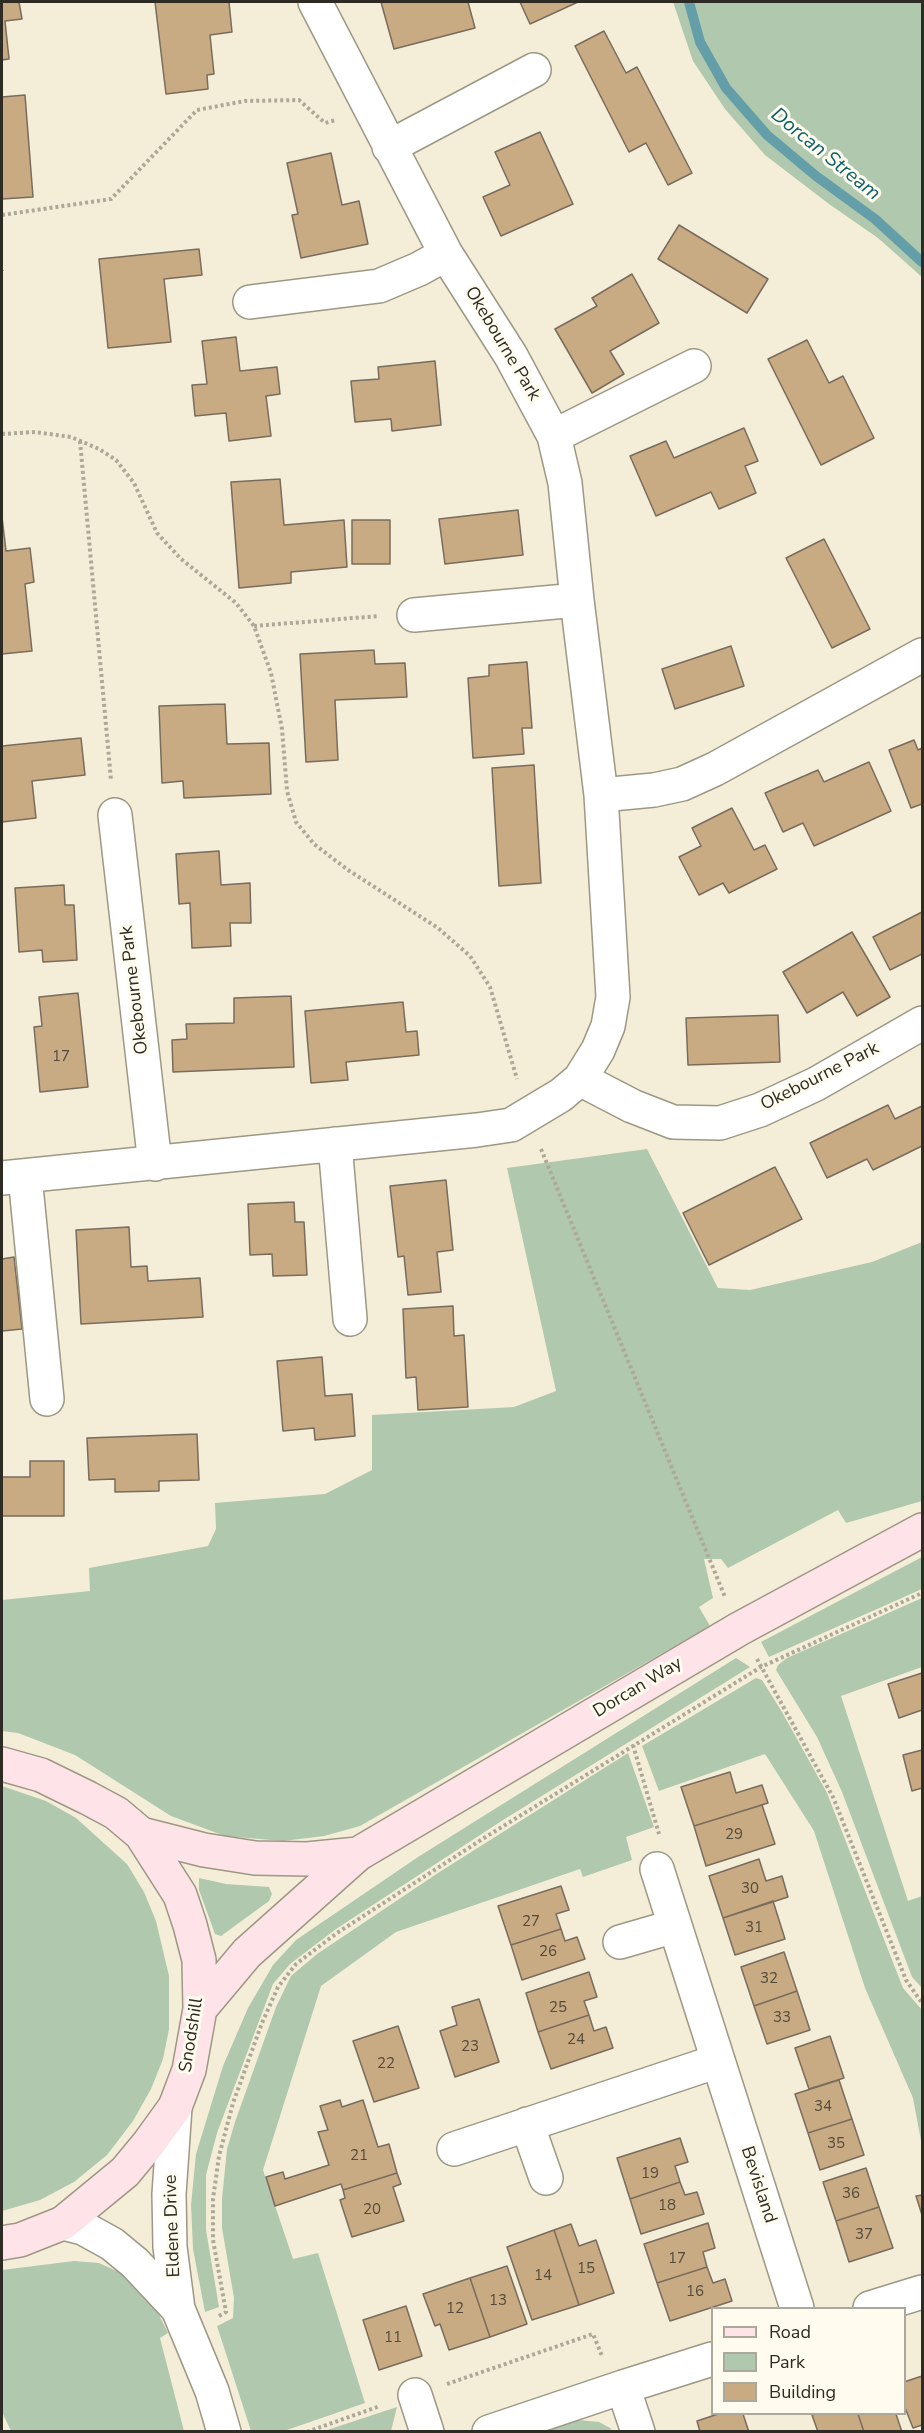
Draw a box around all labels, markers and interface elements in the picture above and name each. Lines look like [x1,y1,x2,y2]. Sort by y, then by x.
water label: Dorcan Stream [765,104,885,206]
street label: Okebourne Park [459,283,545,405]
street label: Okebourne Park [116,924,154,1056]
street label: Okebourne Park [757,1038,883,1116]
house number: 17 [52,1048,70,1066]
street label: Dorcan Way [590,1653,686,1723]
house number: 29 [725,1826,743,1844]
house number: 30 [741,1880,759,1898]
house number: 27 [522,1913,540,1931]
house number: 31 [745,1919,763,1937]
house number: 26 [539,1943,557,1961]
house number: 32 [760,1970,778,1988]
street label: Snodshill [175,1996,209,2074]
house number: 25 [549,1999,567,2017]
house number: 33 [773,2009,791,2027]
house number: 24 [567,2031,585,2049]
house number: 23 [461,2038,479,2056]
house number: 22 [377,2055,395,2073]
house number: 34 [814,2098,832,2116]
house number: 35 [827,2135,845,2153]
street label: Bevisland [735,2144,781,2226]
house number: 21 [350,2147,368,2165]
house number: 19 [641,2165,659,2183]
street label: Eldene Drive [160,2174,186,2278]
house number: 36 [842,2185,860,2203]
house number: 18 [658,2197,676,2215]
house number: 20 [363,2201,381,2219]
house number: 37 [855,2226,873,2244]
house number: 17 [668,2250,686,2268]
house number: 15 [577,2260,595,2278]
house number: 14 [534,2267,552,2285]
house number: 16 [686,2283,704,2301]
house number: 13 [489,2292,507,2310]
house number: 12 [446,2300,464,2318]
legend [711,2307,906,2415]
text: Road [769,2320,811,2344]
house number: 11 [384,2329,402,2347]
text: Park [769,2350,805,2374]
text: Building [769,2380,836,2404]

